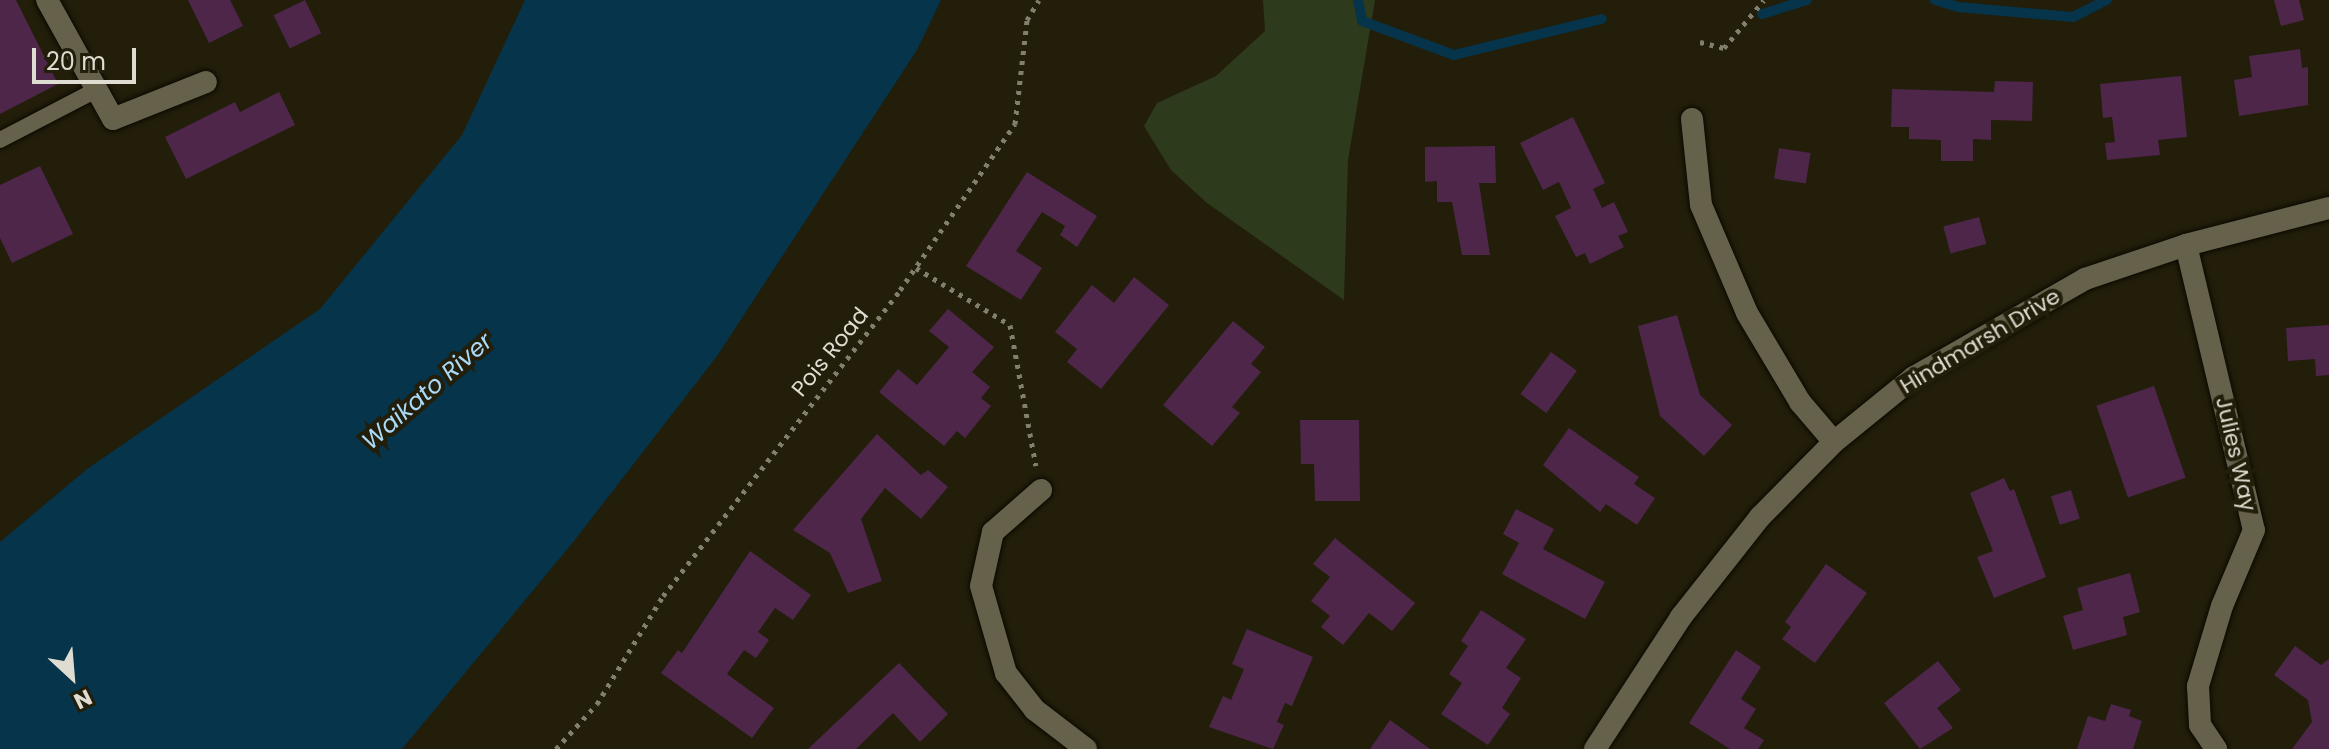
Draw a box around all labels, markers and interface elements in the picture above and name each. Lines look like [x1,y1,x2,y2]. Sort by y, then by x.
scale bar [36,32,140,82]
text: 20 m [46,45,106,78]
street label: Hindmarsh Drive [1895,283,2065,399]
street label: Pois Road [786,302,874,402]
water label: Waikato River [356,327,498,455]
street label: Julies Way [2210,394,2262,514]
north arrow [32,637,112,717]
text: N [69,681,97,717]

